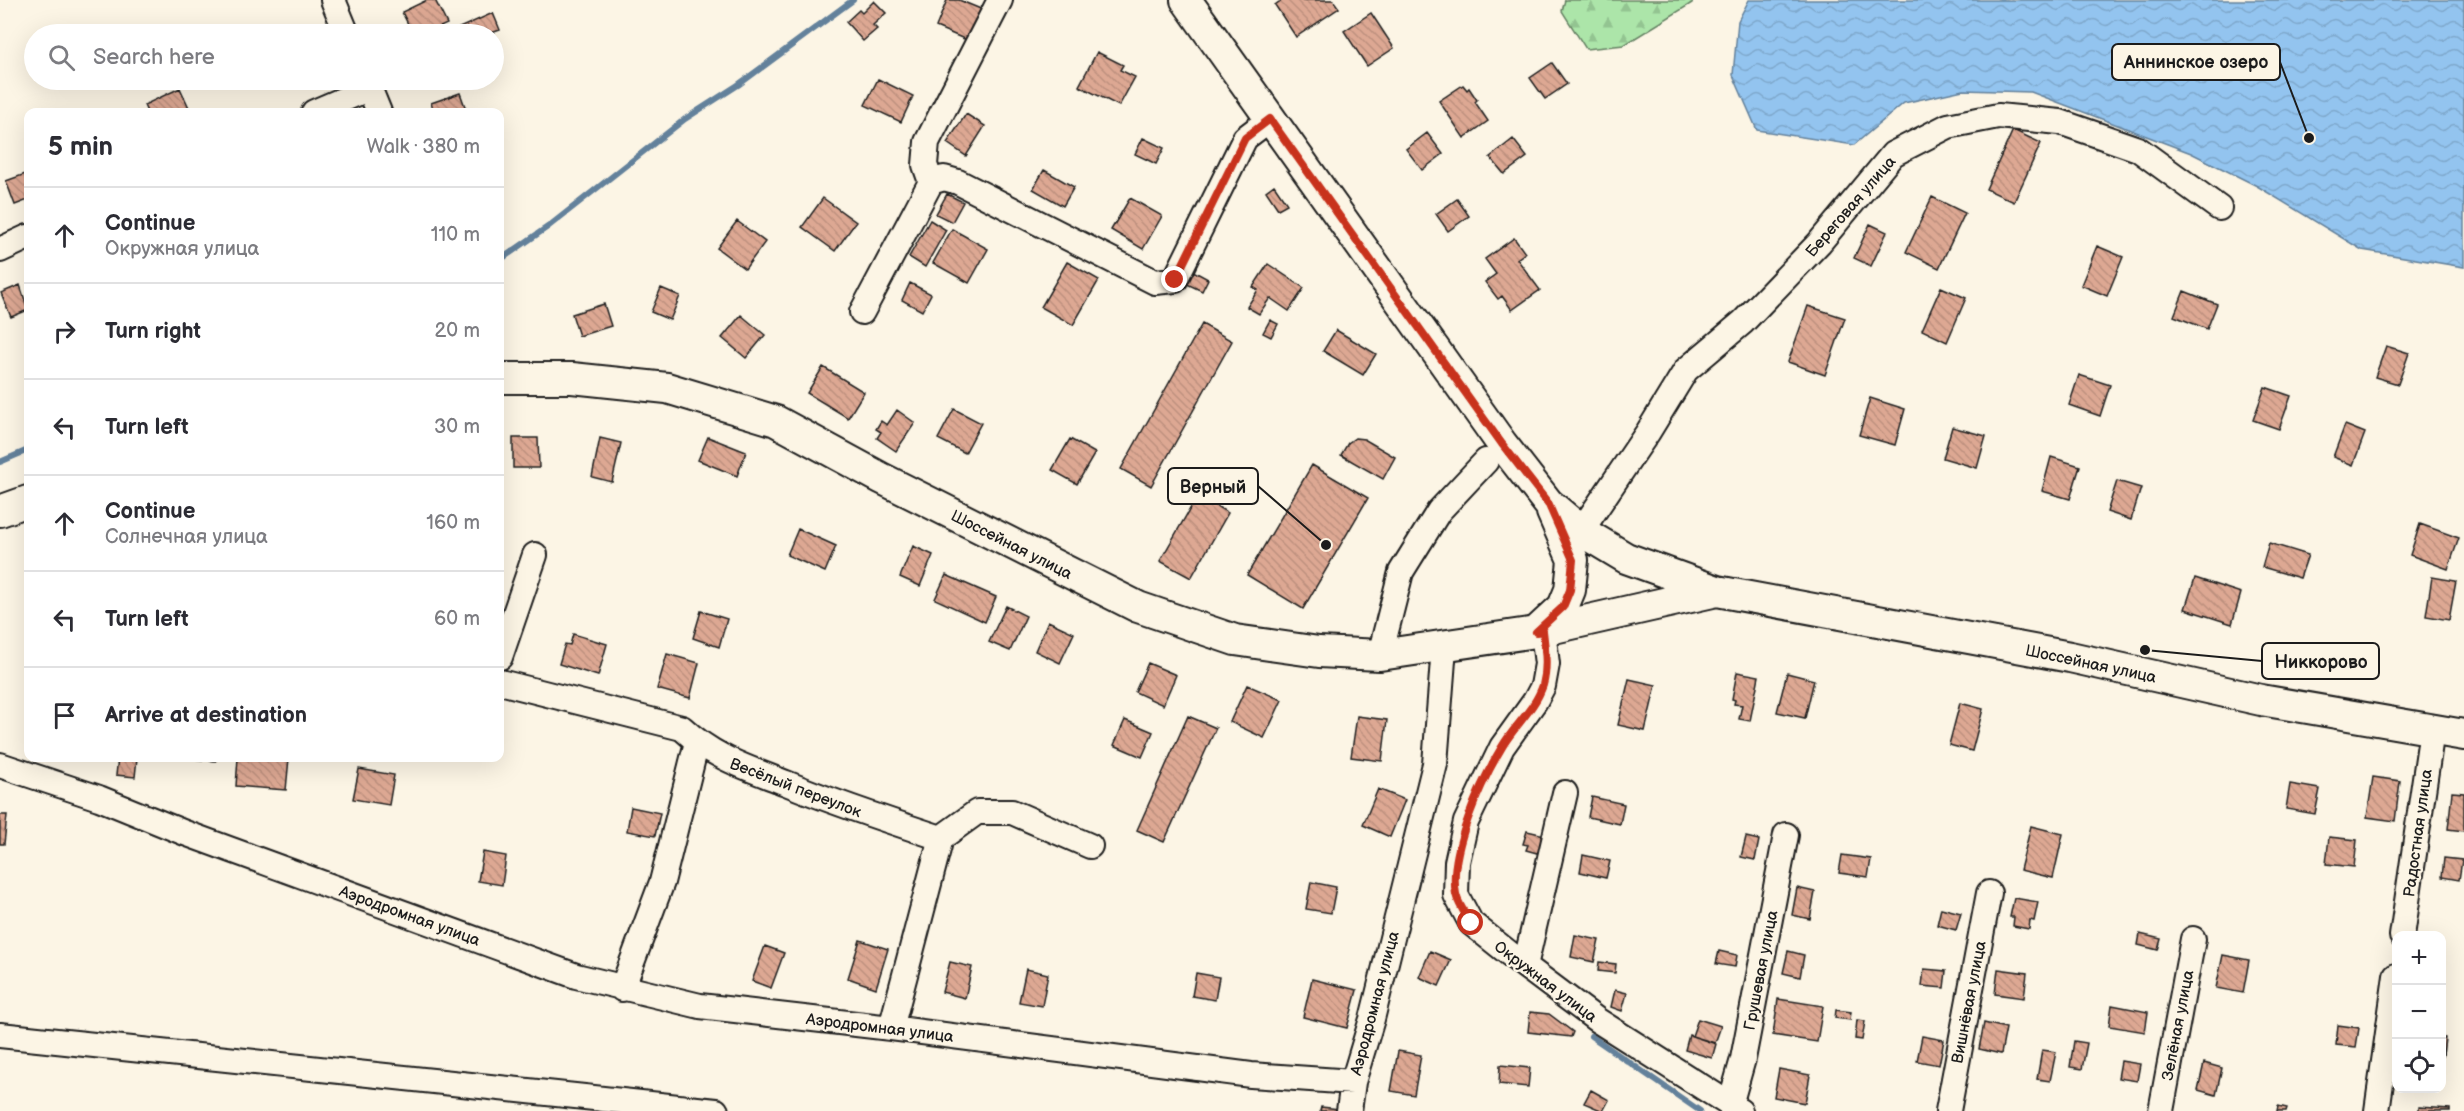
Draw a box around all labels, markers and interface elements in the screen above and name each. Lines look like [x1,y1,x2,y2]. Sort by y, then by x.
search box [24,24,504,90]
icon: search [45,41,78,74]
text: Search here [93,44,215,71]
callout: Аннинское озеро [2112,44,2280,80]
text: Аннинское озеро [2123,52,2269,73]
text: 5 min [48,132,113,163]
text: Walk · 380 m [367,135,480,159]
street label: Береговая улица [1802,152,1900,261]
text: Continue [105,210,195,237]
icon: ahead [48,219,81,252]
text: 110 m [431,223,480,247]
text: Окружная улица [105,237,259,261]
route end [1161,266,1187,292]
icon: right [48,315,81,348]
text: Turn right [105,318,201,345]
text: 20 m [435,319,480,343]
icon: left [48,411,81,444]
text: Turn left [105,414,189,441]
text: 30 m [434,415,480,439]
callout: Верный [1168,468,1258,504]
text: Верный [1180,477,1246,498]
text: Continue [105,498,195,525]
icon: ahead [48,507,81,540]
street label: Шоссейная улица [947,507,1076,584]
text: 160 m [426,511,480,535]
text: Солнечная улица [105,525,268,549]
icon: left [48,603,81,636]
text: Turn left [105,606,189,633]
text: 60 m [434,607,480,631]
street label: Шоссейная улица [2023,641,2159,688]
callout: Никкорово [2262,643,2379,679]
text: Никкорово [2274,652,2368,673]
icon: arrive [48,699,81,732]
text: Arrive at destination [105,702,307,729]
street label: Весёлый переулок [727,755,864,822]
street label: Радостная улица [2400,768,2437,898]
street label: Аэродромная улица [336,882,483,951]
street label: Грушевая улица [1741,908,1783,1032]
route start [1457,909,1483,935]
street label: Аэродромная улица [1347,929,1404,1079]
map controls [2392,931,2446,1093]
button: + [2392,931,2446,985]
street label: Окружная улица [1490,937,1601,1027]
street label: Вишнёвая улица [1948,939,1991,1065]
street label: Зелёная улица [2158,968,2199,1082]
button: − [2392,985,2446,1039]
street label: Аэродромная улица [804,1010,955,1047]
button: locate [2392,1039,2446,1093]

